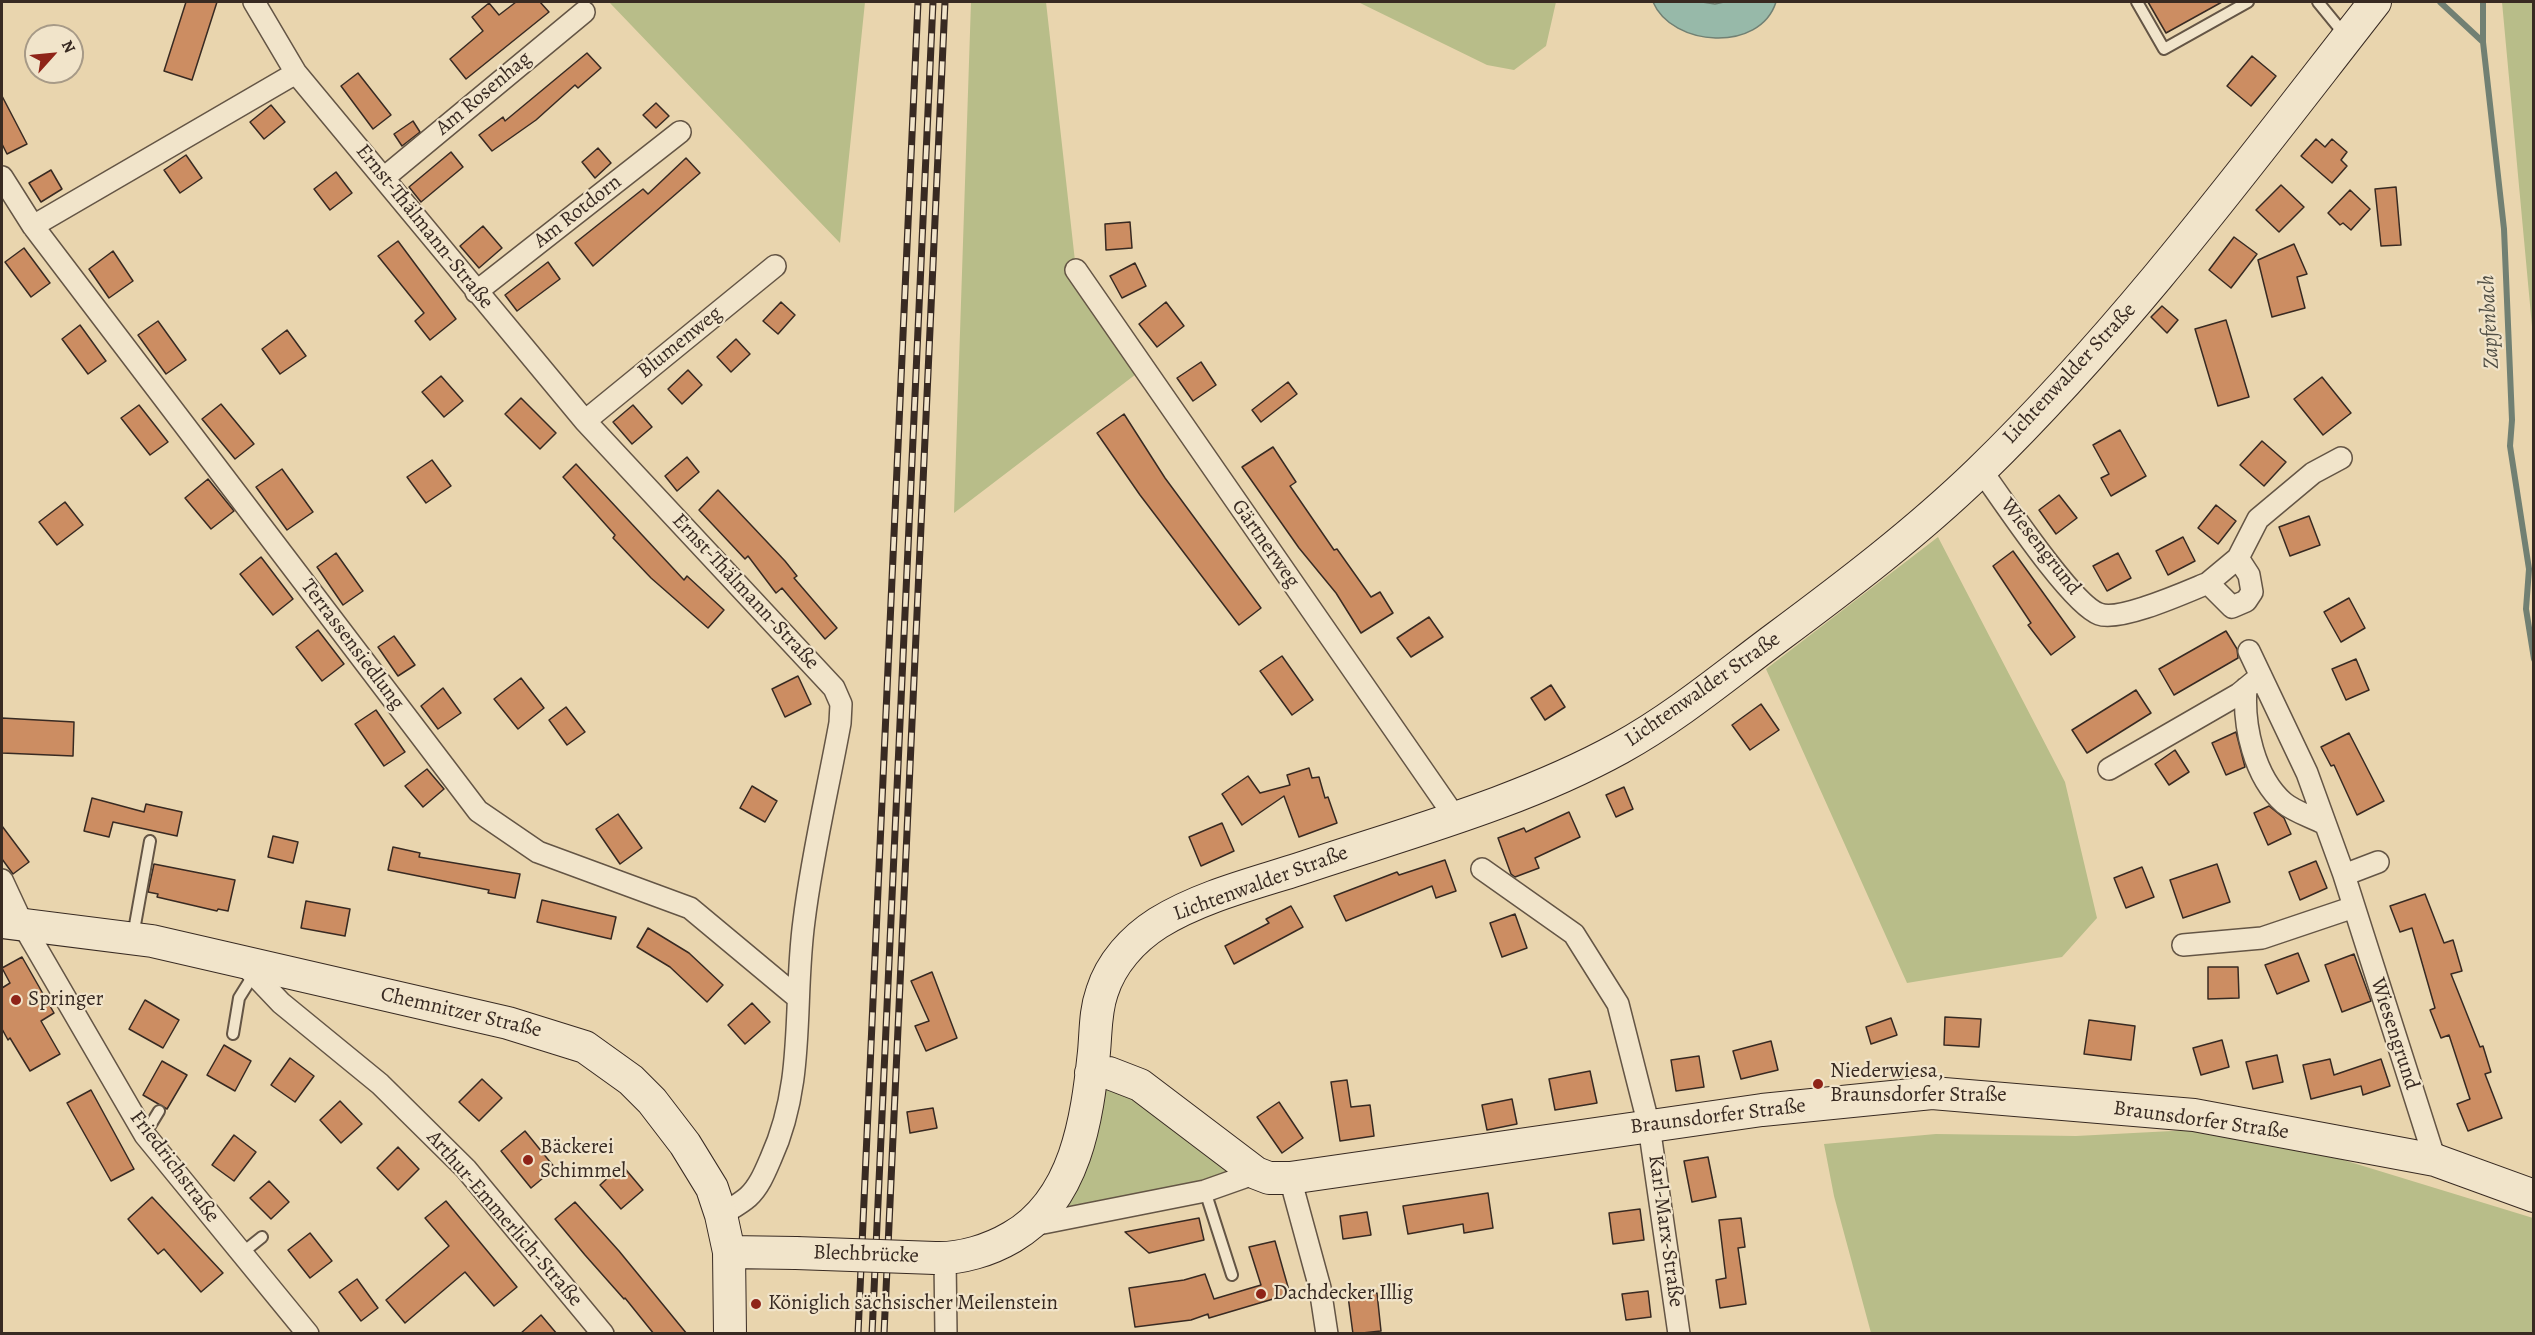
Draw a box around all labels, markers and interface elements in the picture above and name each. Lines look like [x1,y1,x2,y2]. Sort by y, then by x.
north arrow [24,24,84,84]
text: N [56,37,81,57]
street label: Am Rosenhag [431,47,537,141]
street label: Ernst-Thälmann-Straße [350,140,498,314]
street label: Am Rotdorn [529,170,627,254]
water label: Zapfenbach [2474,274,2506,370]
street label: Lichtenwalder Straße [1998,298,2142,450]
street label: Blumenweg [633,301,727,385]
street label: Wiesengrund [1994,493,2086,601]
street label: Gärtnerweg [1225,495,1305,593]
street label: Ernst-Thälmann-Straße [666,509,824,675]
street label: Terrassensiedlung [295,575,409,715]
street label: Lichtenwalder Straße [1620,627,1786,753]
street label: Lichtenwalder Straße [1170,841,1352,927]
street label: Wiesengrund [2364,975,2424,1093]
street label: Chemnitzer Straße [378,982,544,1044]
place label: Springer [28,987,104,1013]
marker: Springer [9,993,23,1007]
place label: Niederwiesa, Braunsdorfer Straße [1830,1059,2007,1109]
marker: Niederwiesa, Braunsdorfer Straße [1811,1077,1825,1091]
street label: Braunsdorfer Straße [1629,1094,1807,1140]
street label: Braunsdorfer Straße [2112,1096,2290,1146]
street label: Friedrichstraße [124,1106,224,1228]
street label: Arthur-Emmerlich-Straße [421,1126,587,1312]
place label: Bäckerei Schimmel [540,1135,626,1185]
marker: Bäckerei Schimmel [521,1153,535,1167]
street label: Karl-Marx-Straße [1642,1153,1688,1309]
street label: Blechbrücke [813,1241,919,1269]
place label: Dachdecker Illig [1273,1281,1413,1307]
marker: Dachdecker Illig [1254,1287,1268,1301]
place label: Königlich sächsischer Meilenstein [768,1291,1058,1317]
marker: Königlich sächsischer Meilenstein [749,1297,763,1311]

